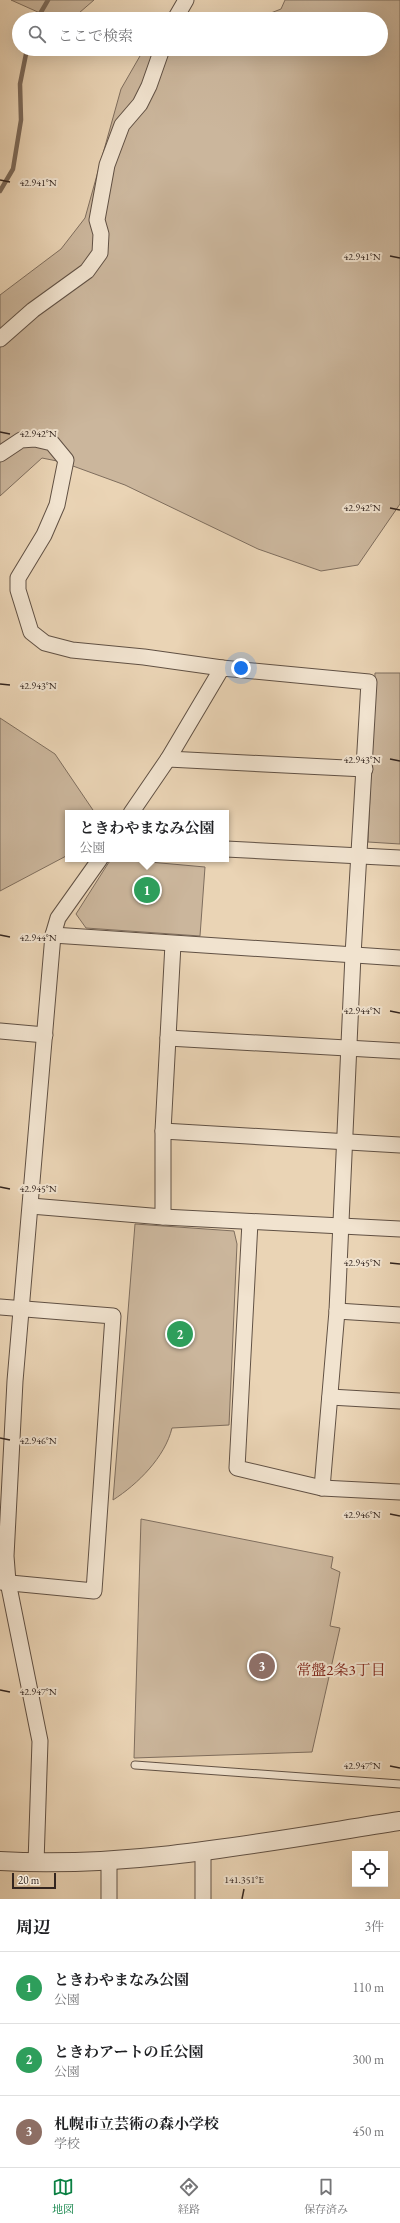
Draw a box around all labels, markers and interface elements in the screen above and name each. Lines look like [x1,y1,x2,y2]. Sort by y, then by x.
search box [12,12,388,56]
icon: search [26,23,48,45]
text: ここで検索 [58,26,133,45]
text: 42.941°N [19,176,57,189]
text: 42.941°N [343,250,381,263]
text: 42.942°N [19,427,57,440]
text: 42.942°N [343,501,381,514]
your location [231,658,251,678]
text: 42.943°N [19,679,57,692]
text: 42.943°N [343,753,381,766]
popup [65,810,229,862]
text: ときわやまなみ公園 [79,818,215,837]
text: 公園 [79,839,106,856]
pin: 1 [134,875,160,905]
text: 42.944°N [19,931,57,944]
text: 42.944°N [343,1004,381,1017]
text: 42.945°N [19,1182,57,1195]
text: 42.945°N [343,1256,381,1269]
pin: 2 [167,1319,193,1349]
text: 42.946°N [19,1434,57,1447]
text: 42.946°N [343,1508,381,1521]
pin: 3 [249,1651,275,1681]
district label: 常盤2条3丁目 [296,1660,386,1679]
text: 42.947°N [19,1685,57,1698]
text: 42.947°N [343,1759,381,1772]
map controls [352,1851,388,1887]
button: locate [352,1851,388,1887]
scale bar [12,1871,56,1890]
text: 20 m [18,1873,39,1887]
text: 141.351°E [224,1873,264,1886]
text: 周辺 [16,1916,50,1938]
text: 3件 [365,1918,384,1935]
text: ときわやまなみ公園 [54,1970,189,1989]
text: 1 [26,1979,32,1996]
text: 110 m [353,1979,384,1996]
text: 公園 [54,1991,80,2008]
text: ときわアートの丘公園 [54,2042,204,2061]
text: 2 [26,2051,32,2068]
text: 300 m [353,2051,384,2068]
text: 公園 [54,2063,80,2080]
text: 札幌市立芸術の森小学校 [54,2114,219,2133]
text: 3 [26,2123,32,2140]
text: 450 m [353,2123,384,2140]
text: 学校 [54,2135,80,2152]
tab: 地図 [52,2176,74,2216]
tab: 経路 [178,2176,200,2216]
tab: 保存済み [304,2176,348,2216]

